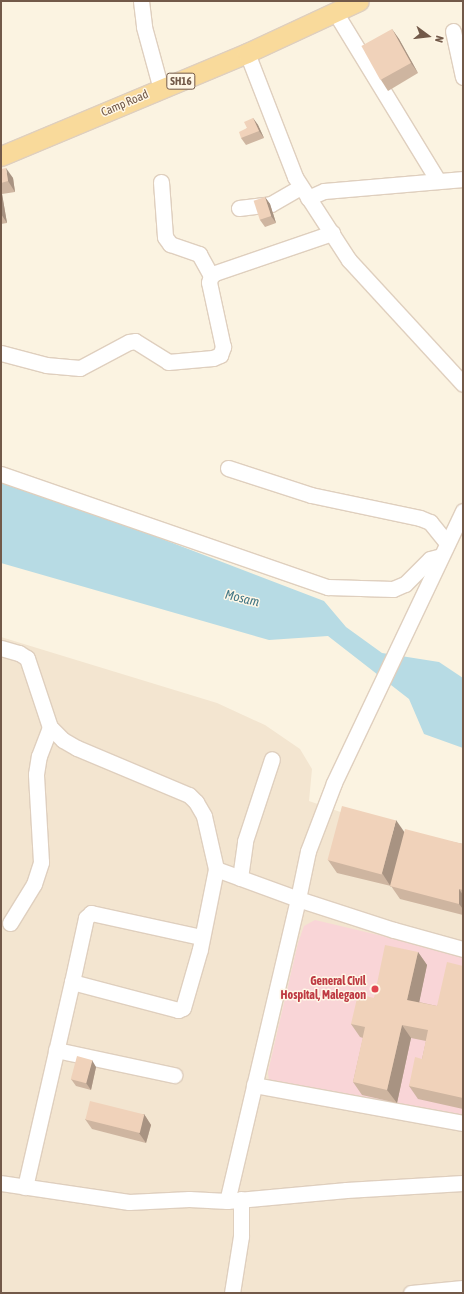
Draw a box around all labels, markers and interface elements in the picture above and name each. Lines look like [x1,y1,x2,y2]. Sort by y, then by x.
north arrow [408,16,448,56]
text: N [433,34,446,44]
road number: SH16 [166,72,196,90]
street label: Camp Road [99,88,151,120]
water label: Mosam [223,587,261,611]
place label: General Civil Hospital, Malegaon [281,975,366,1003]
marker: General Civil Hospital, Malegaon [369,983,381,995]

